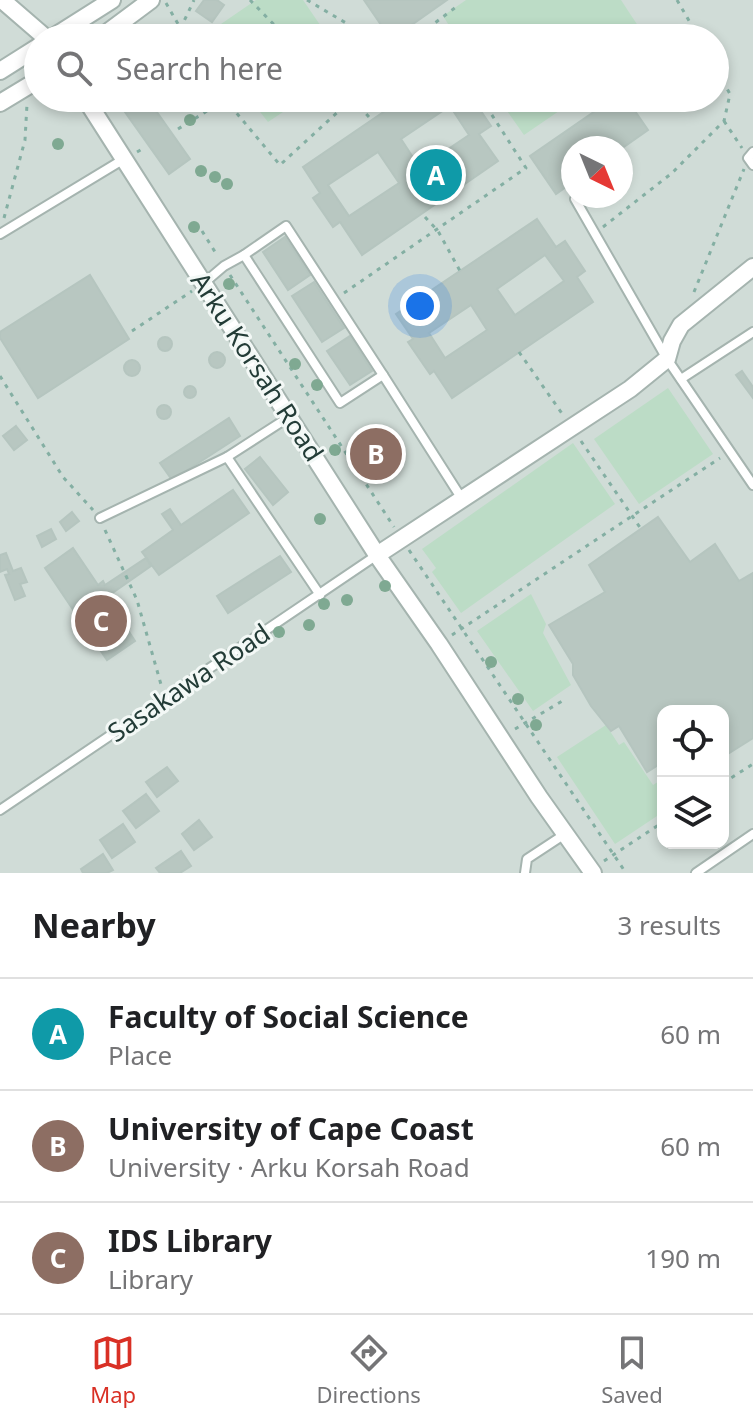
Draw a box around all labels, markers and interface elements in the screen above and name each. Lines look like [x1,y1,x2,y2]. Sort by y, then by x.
search box [24,24,729,112]
icon: search [52,46,96,90]
text: Search here [116,48,283,89]
north arrow [561,136,633,208]
pin: A [410,145,462,205]
street label: Arku Korsah Road [183,265,333,468]
your location [400,286,440,326]
pin: B [350,424,402,484]
pin: C [75,591,127,651]
street label: Sasakawa Road [100,615,277,750]
map controls [657,705,729,849]
button: locate [657,705,729,777]
button: layers [657,777,729,849]
text: Nearby [32,902,156,948]
text: 3 results [617,907,721,943]
text: Faculty of Social Science [108,996,469,1037]
text: A [49,1016,67,1052]
text: 60 m [660,1016,721,1052]
text: Place [108,1037,172,1073]
text: University of Cape Coast [108,1108,474,1149]
text: B [49,1128,67,1164]
text: 60 m [660,1128,721,1164]
text: University · Arku Korsah Road [108,1149,470,1185]
text: IDS Library [108,1220,272,1261]
text: C [50,1240,66,1276]
text: 190 m [645,1240,721,1276]
text: Library [108,1261,193,1297]
tab: Map [90,1331,136,1409]
tab: Directions [316,1331,421,1409]
tab: Saved [601,1331,663,1409]

